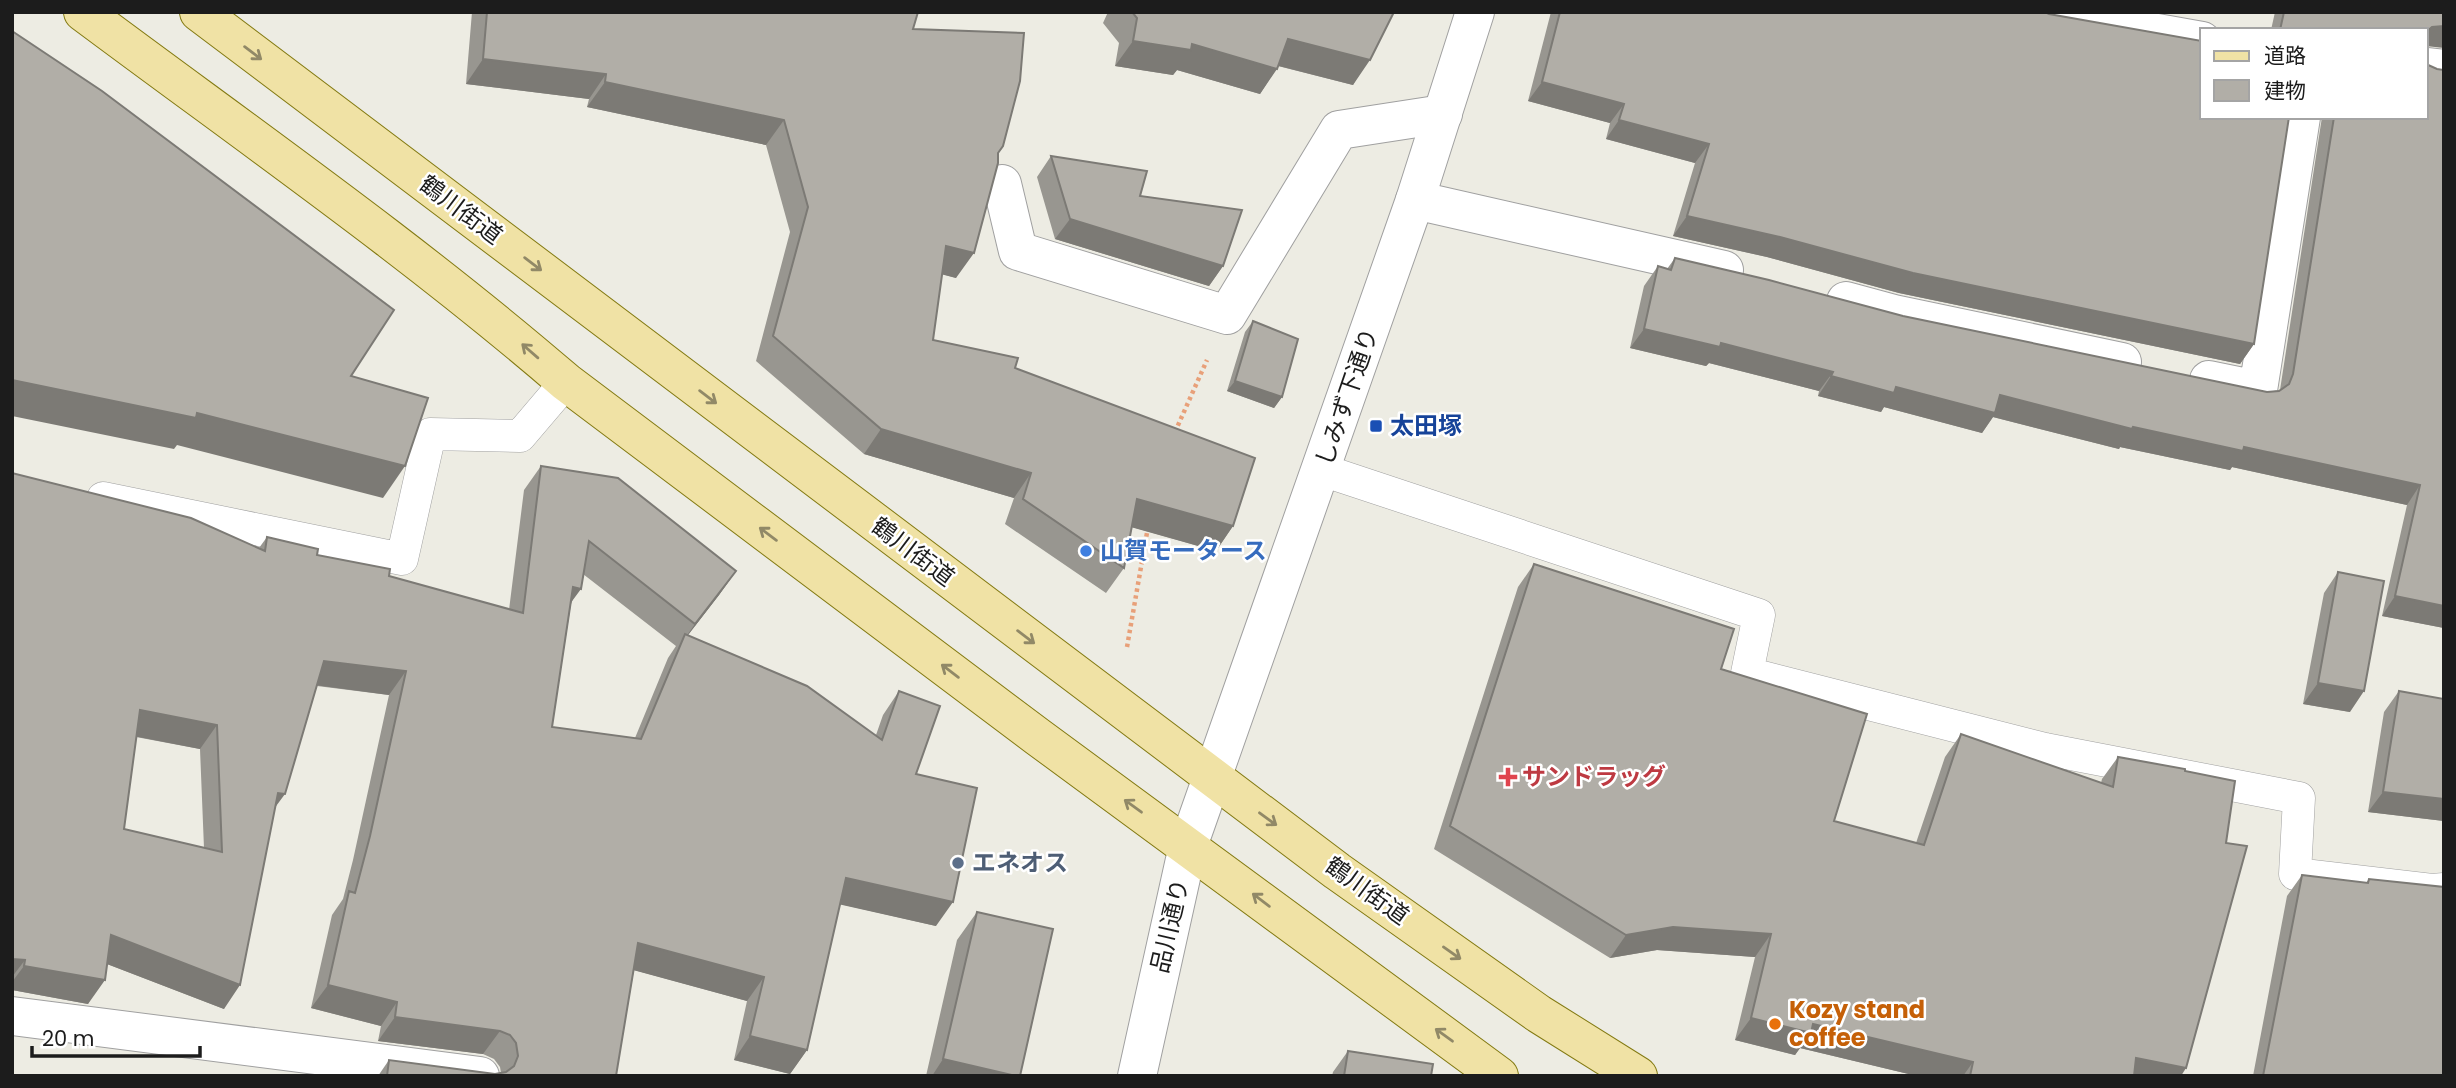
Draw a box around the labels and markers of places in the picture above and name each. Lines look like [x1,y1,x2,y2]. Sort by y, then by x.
place label: 太田塚 [1390,409,1462,442]
marker: 太田塚 [1368,418,1384,434]
place label: 山賀モータース [1100,534,1267,567]
marker: 山賀モータース [1078,543,1094,559]
place label: サンドラッグ [1522,760,1666,793]
marker: サンドラッグ [1500,769,1516,785]
place label: エネオス [972,846,1068,879]
marker: エネオス [950,855,966,871]
place label: Kozy stand coffee [1789,993,1925,1054]
marker: Kozy stand coffee [1767,1016,1783,1032]

